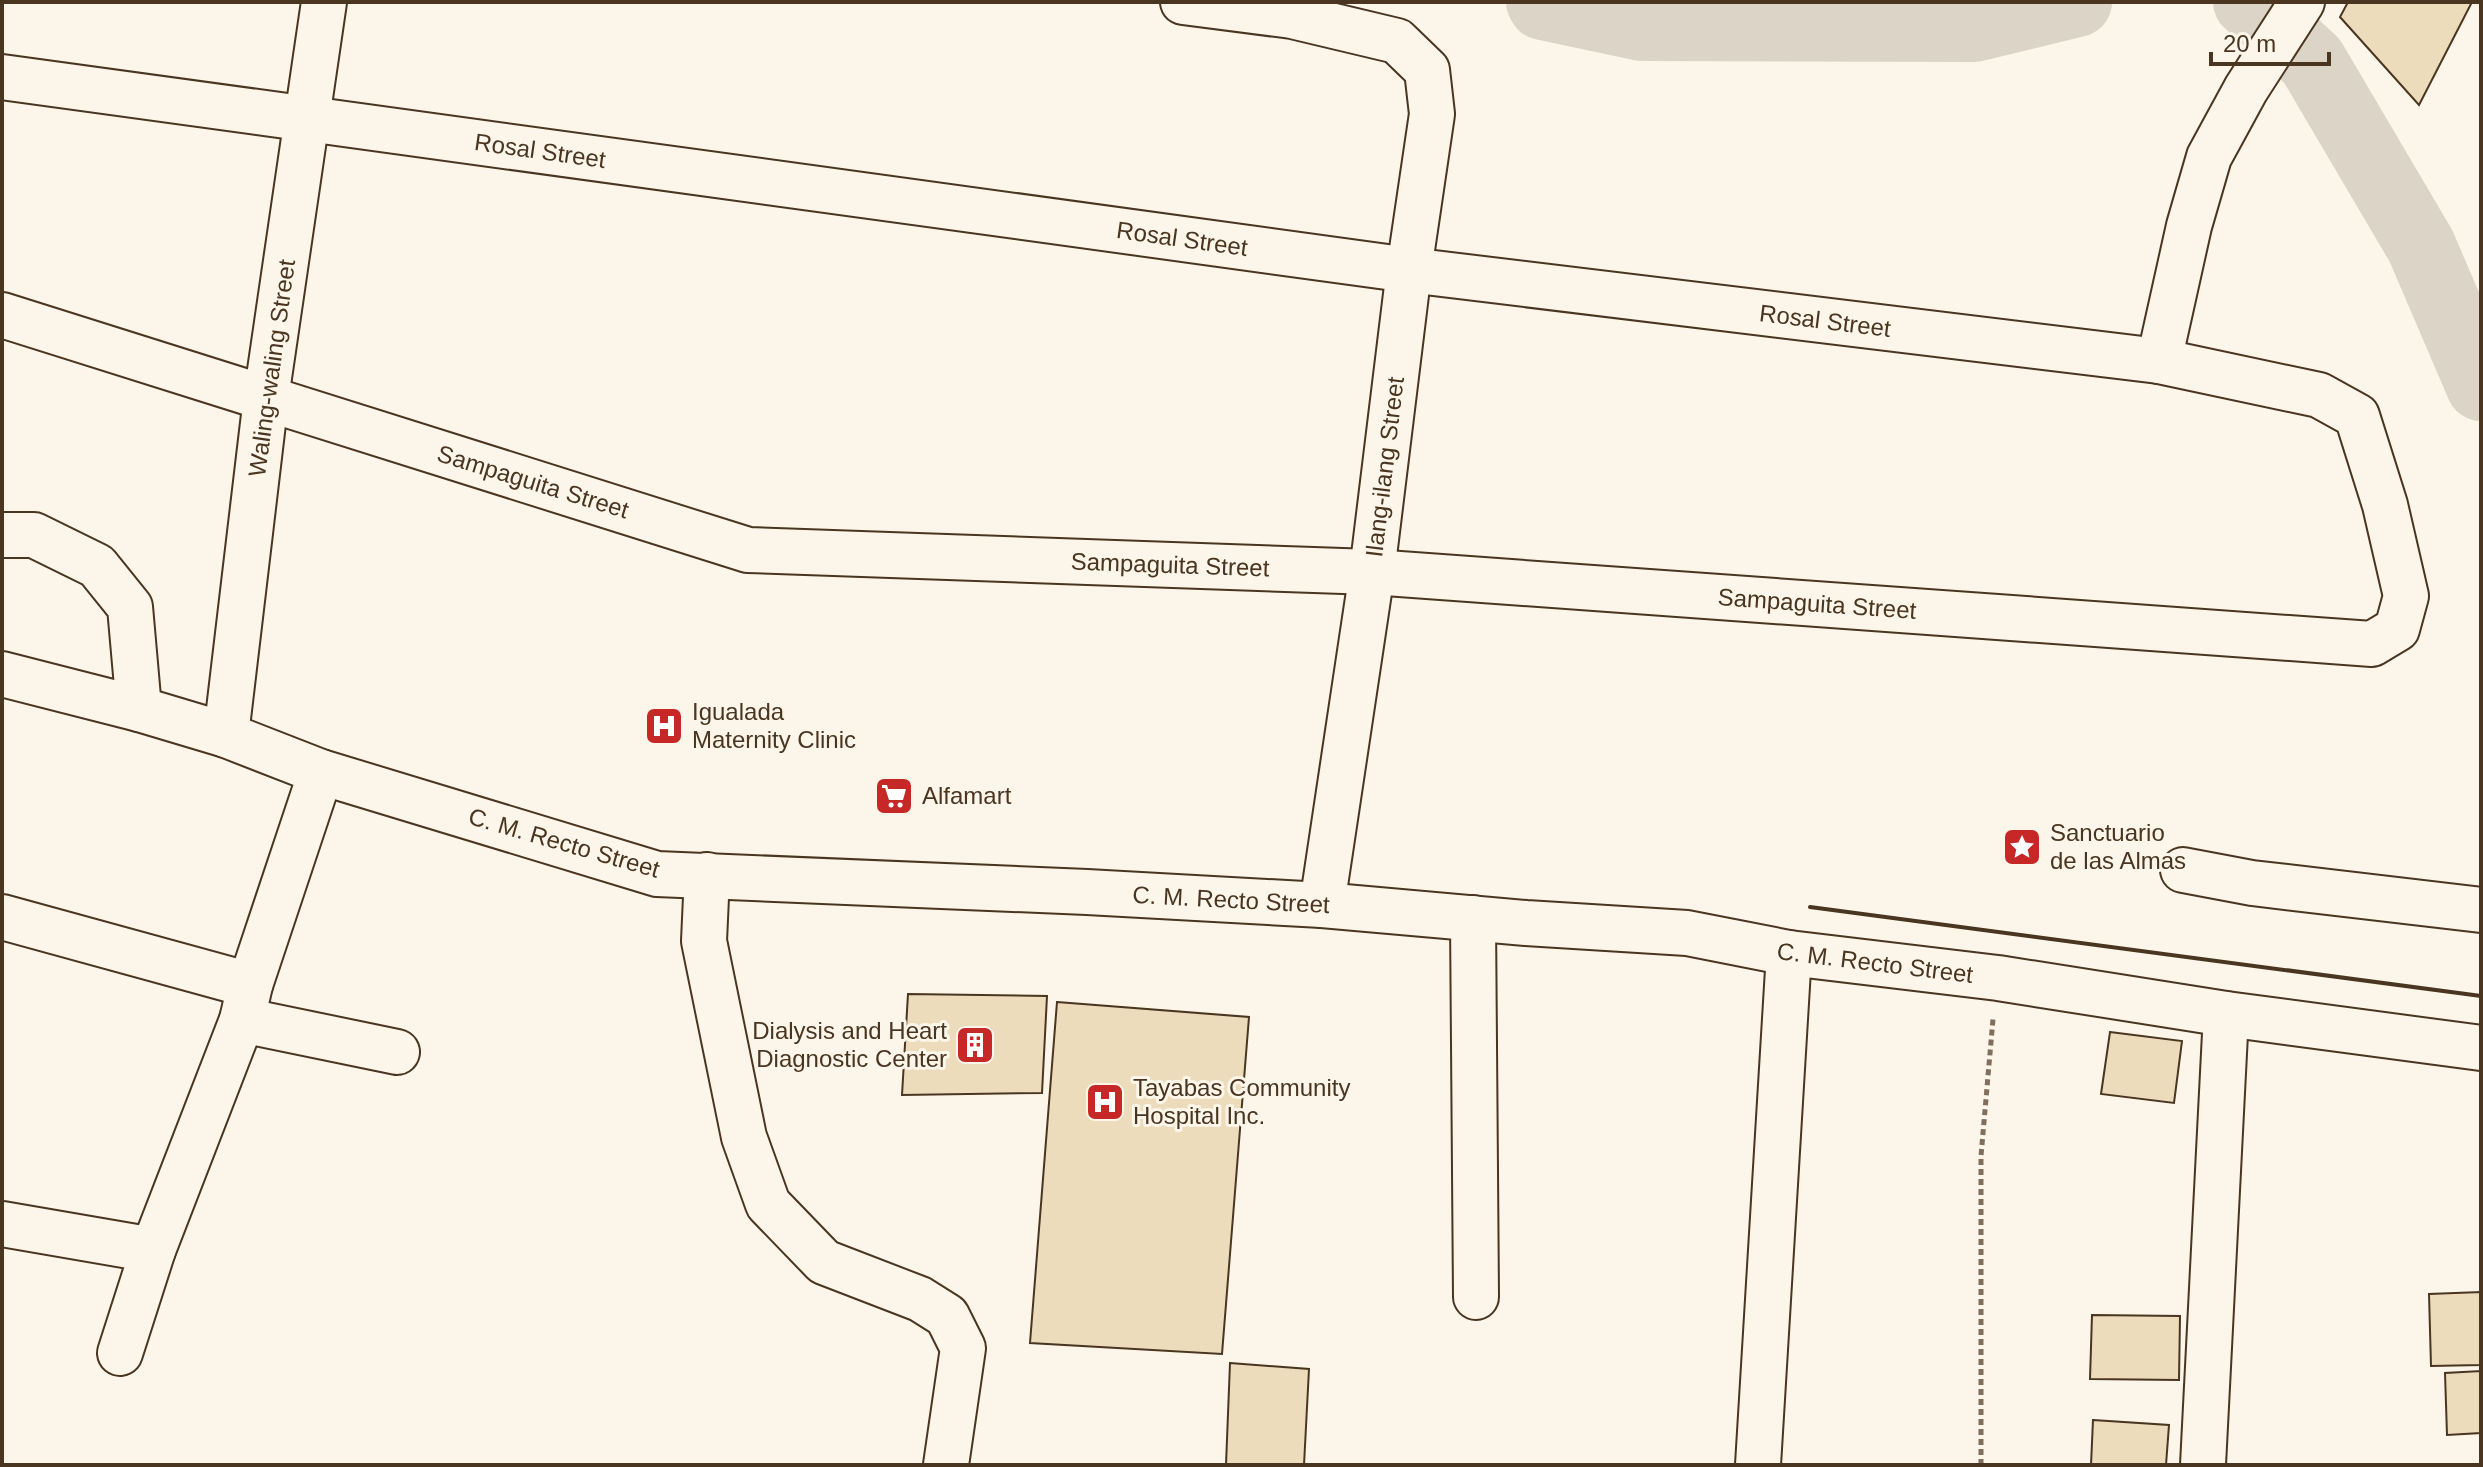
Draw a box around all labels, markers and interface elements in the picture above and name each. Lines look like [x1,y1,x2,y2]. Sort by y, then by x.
scale bar [2211,16,2329,66]
text: 20 m [2223,30,2276,57]
street label: Rosal Street [473,128,608,173]
street label: Rosal Street [1115,216,1250,261]
street label: Waling-waling Street [243,257,300,478]
street label: Rosal Street [1758,299,1893,342]
street label: Ilang-ilang Street [1360,375,1409,559]
street label: Sampaguita Street [434,440,632,524]
street label: Sampaguita Street [1070,548,1270,581]
street label: Sampaguita Street [1717,583,1917,624]
place label: Igualada Maternity Clinic [692,698,856,753]
hospital icon: Igualada Maternity Clinic [643,705,685,747]
supermarket icon: Alfamart [873,775,915,817]
place label: Alfamart [922,782,1012,809]
street label: C. M. Recto Street [466,802,663,883]
place label: Sanctuario de las Almas [2050,819,2186,874]
place icon: Sanctuario de las Almas [2001,826,2043,868]
street label: C. M. Recto Street [1132,881,1331,918]
street label: C. M. Recto Street [1775,937,1975,988]
place label: Dialysis and Heart Diagnostic Center [752,1017,947,1072]
building icon: Dialysis and Heart Diagnostic Center [954,1024,996,1066]
place label: Tayabas Community Hospital Inc. [1133,1074,1350,1129]
hospital icon: Tayabas Community Hospital Inc. [1084,1081,1126,1123]

